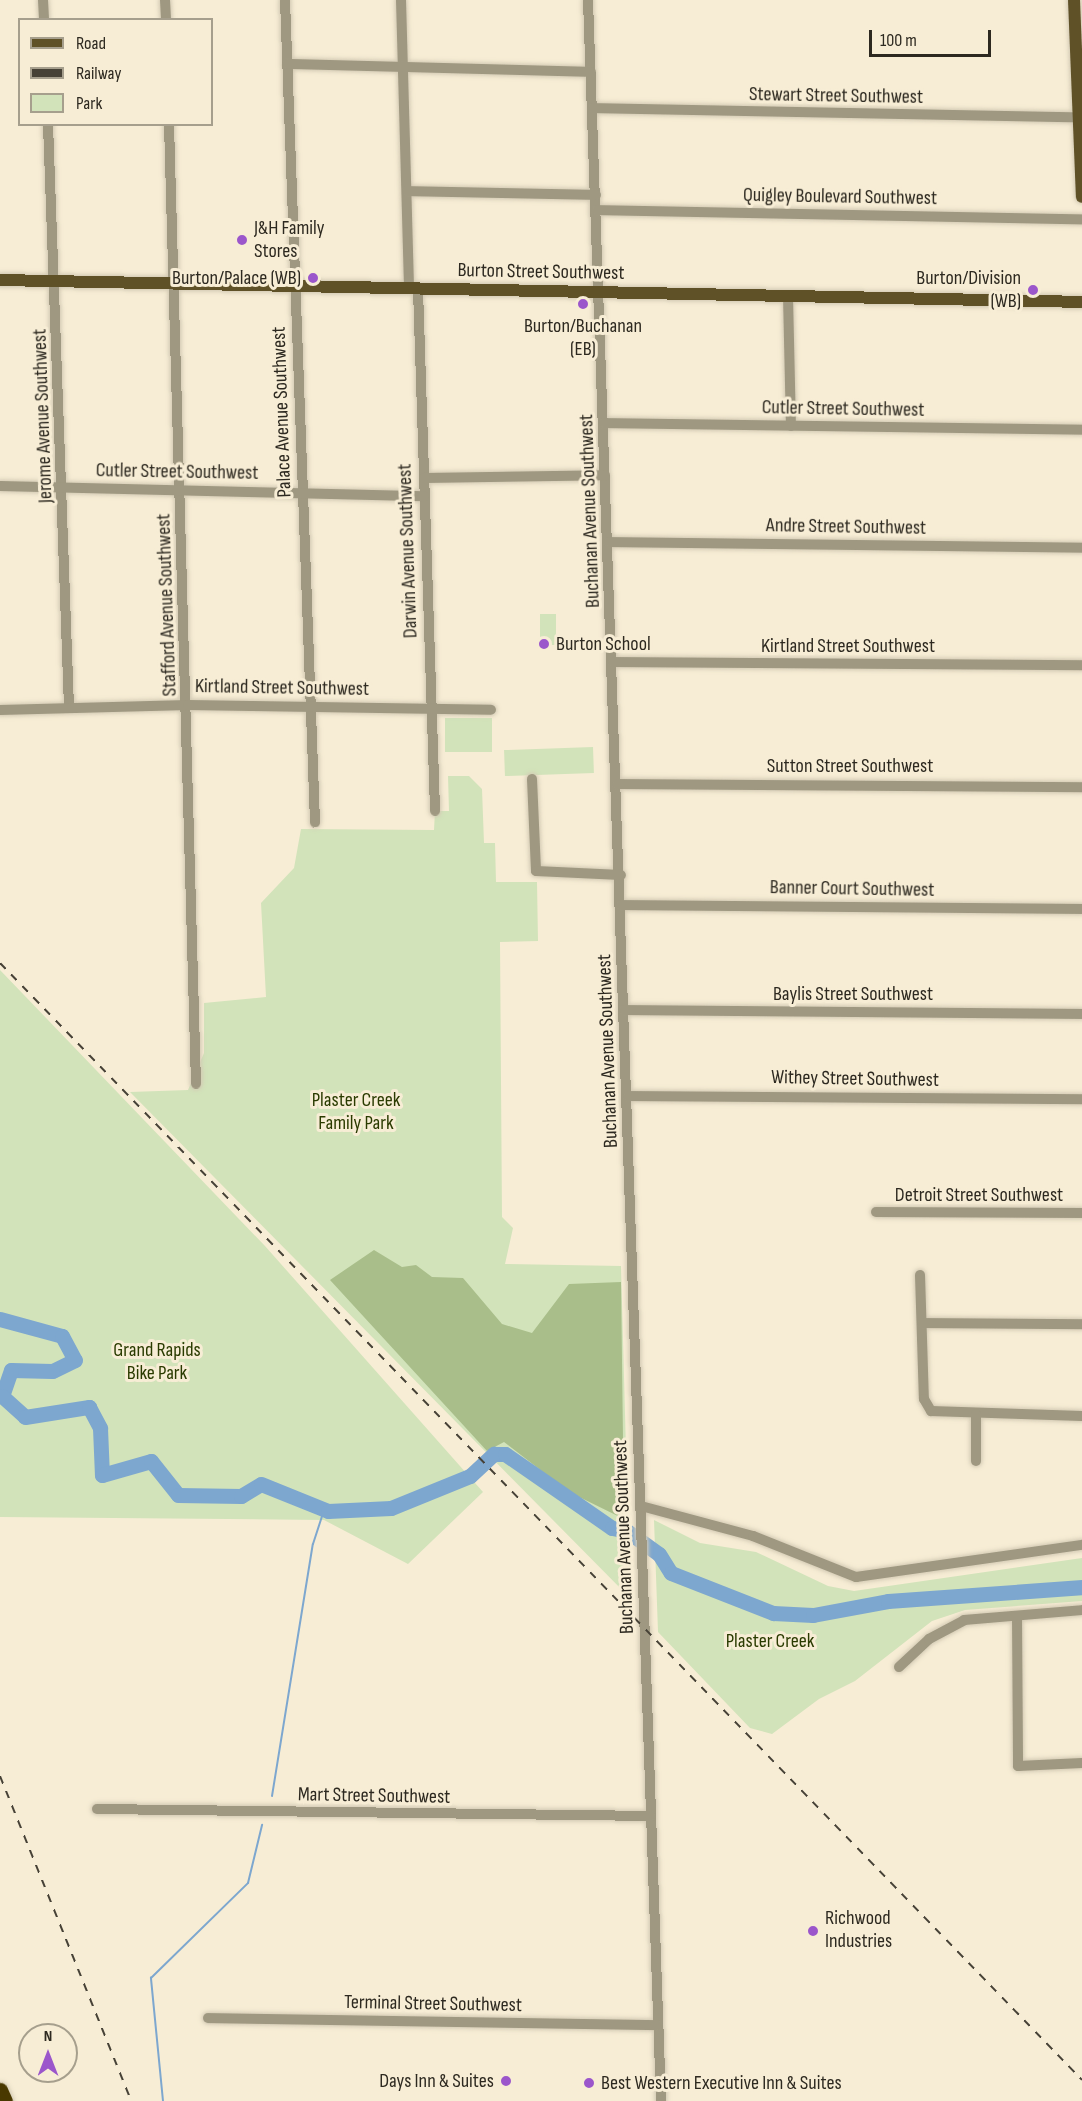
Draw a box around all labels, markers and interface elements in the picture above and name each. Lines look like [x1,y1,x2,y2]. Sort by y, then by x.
legend [18,18,213,126]
scale bar [872,18,994,56]
text: 100 m [880,30,917,51]
text: Road [76,33,106,54]
text: Railway [76,63,121,84]
street label: Stewart Street Southwest [749,82,923,110]
text: Park [76,93,102,114]
street label: Quigley Boulevard Southwest [743,183,937,211]
place label: J&H Family Stores [254,216,324,263]
marker: J&H Family Stores [235,233,249,247]
street label: Burton Street Southwest [457,259,625,285]
place label: Burton/Palace (WB) [172,266,301,290]
place label: Burton/Division (WB) [916,266,1021,313]
marker: Burton/Palace (WB) [306,271,320,285]
marker: Burton/Division (WB) [1026,283,1040,297]
marker: Burton/Buchanan (EB) [576,297,590,311]
place label: Burton/Buchanan (EB) [524,314,642,361]
street label: Palace Avenue Southwest [267,326,297,498]
street label: Jerome Avenue Southwest [28,328,58,504]
street label: Cutler Street Southwest [762,396,924,422]
street label: Buchanan Avenue Southwest [575,414,605,608]
street label: Cutler Street Southwest [96,459,258,485]
street label: Darwin Avenue Southwest [393,463,423,639]
street label: Stafford Avenue Southwest [152,513,182,697]
street label: Andre Street Southwest [766,514,926,540]
place label: Burton School [556,632,651,656]
street label: Kirtland Street Southwest [761,634,935,658]
marker: Burton School [537,637,551,651]
street label: Kirtland Street Southwest [195,674,369,702]
street label: Sutton Street Southwest [767,754,933,778]
street label: Banner Court Southwest [770,876,934,902]
street label: Buchanan Avenue Southwest [593,954,623,1148]
street label: Baylis Street Southwest [773,982,933,1006]
street label: Withey Street Southwest [771,1066,939,1092]
park label: Plaster Creek Family Park [312,1088,400,1135]
street label: Detroit Street Southwest [895,1183,1063,1207]
park label: Grand Rapids Bike Park [113,1338,201,1385]
street label: Buchanan Avenue Southwest [609,1440,639,1634]
park label: Plaster Creek [726,1629,814,1653]
street label: Mart Street Southwest [298,1783,450,1809]
place label: Richwood Industries [825,1907,892,1954]
marker: Richwood Industries [806,1924,820,1938]
street label: Terminal Street Southwest [344,1990,522,2018]
north arrow [18,2023,78,2083]
text: N [44,2027,52,2046]
place label: Days Inn & Suites [379,2069,494,2093]
place label: Best Western Executive Inn & Suites [601,2071,842,2095]
marker: Days Inn & Suites [499,2074,513,2088]
marker: Best Western Executive Inn & Suites [582,2076,596,2090]

